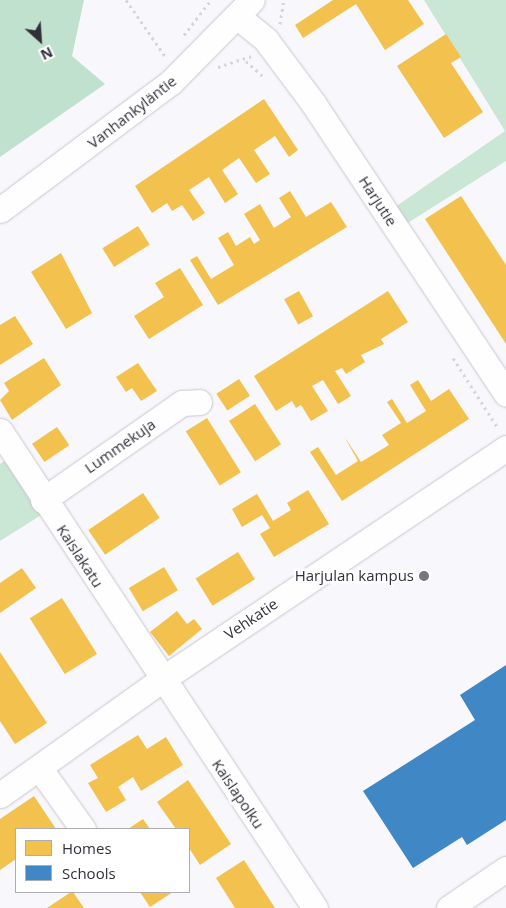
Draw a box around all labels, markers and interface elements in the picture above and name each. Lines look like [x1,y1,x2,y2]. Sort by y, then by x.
north arrow [15,15,65,65]
text: N [38,43,56,65]
street label: Vanhankyläntie [84,72,180,152]
street label: Harjutie [355,173,401,229]
street label: Lummekuja [81,415,159,477]
street label: Kaislakatu [53,521,107,591]
place label: Harjulan kampus [295,567,414,585]
marker: Harjulan kampus [418,570,430,582]
street label: Vehkatie [221,595,281,643]
street label: Kaislapolku [208,756,268,832]
legend [15,828,190,893]
text: Homes [62,838,112,858]
text: Schools [62,863,116,883]

